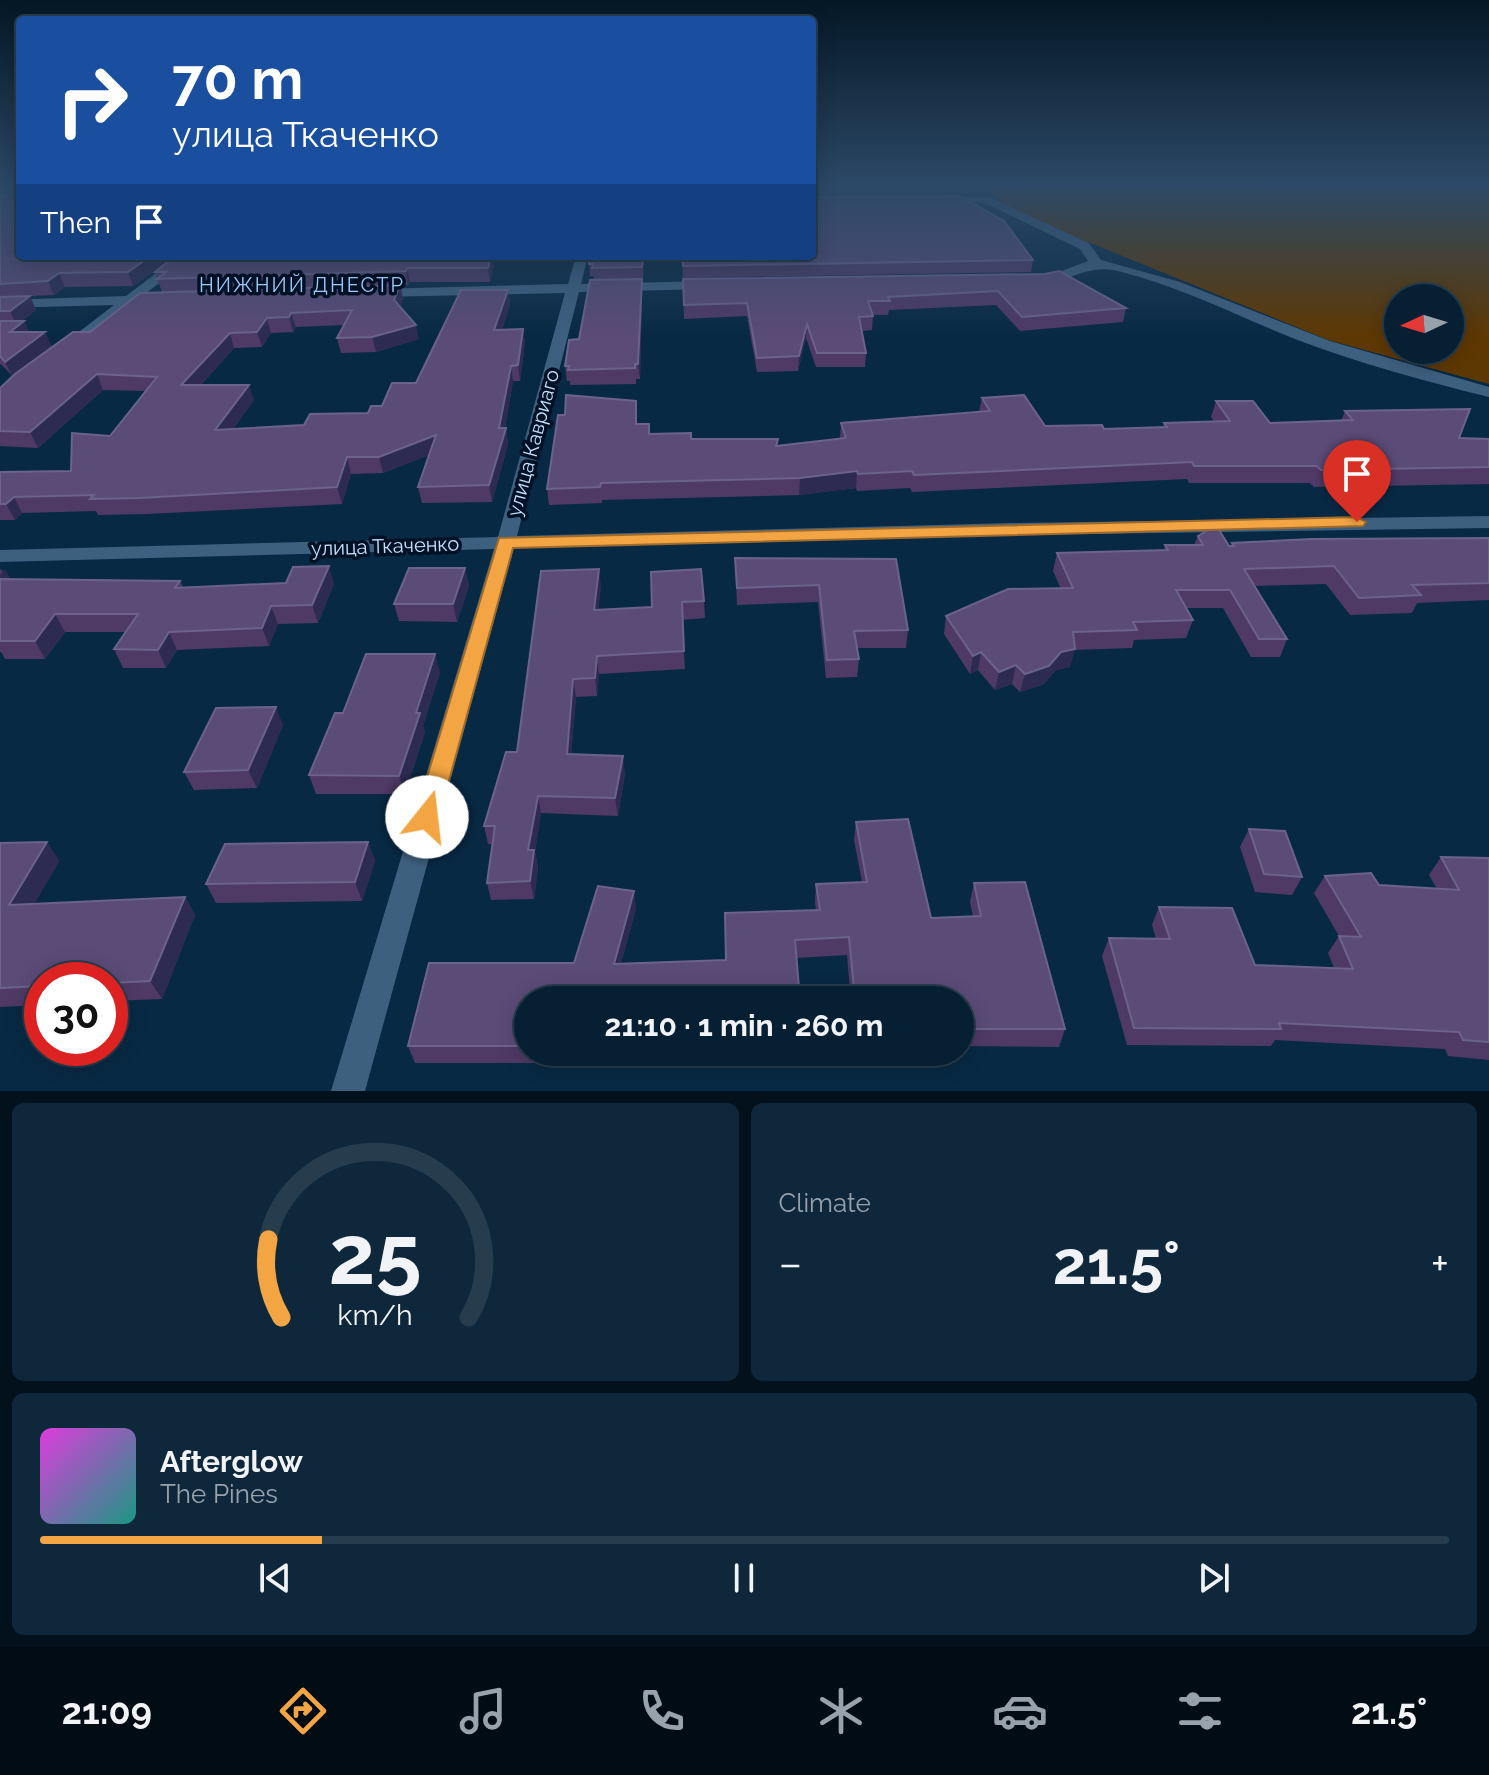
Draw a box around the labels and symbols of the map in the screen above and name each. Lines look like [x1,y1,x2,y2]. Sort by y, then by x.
district label: НИЖНИЙ ДНЕСТР [199,273,405,297]
north arrow [1384,284,1464,364]
street label: улица Кавриаго [502,367,564,519]
pin [1323,440,1391,522]
street label: улица Ткаченко [311,531,460,561]
position arrow [385,775,469,859]
speed limit sign: 30 [24,962,128,1066]

